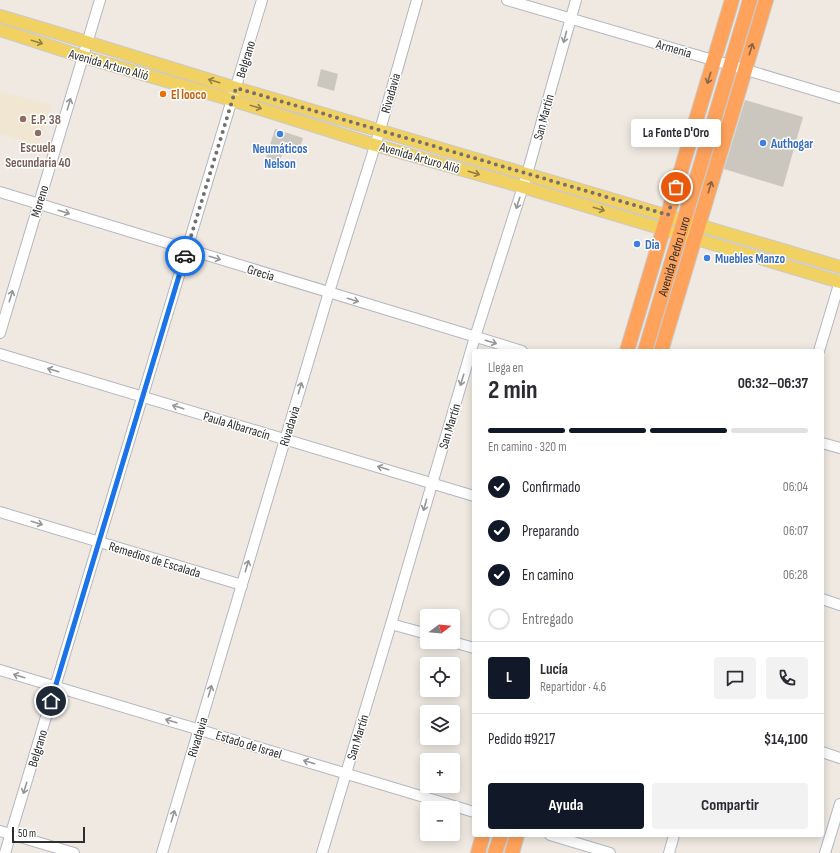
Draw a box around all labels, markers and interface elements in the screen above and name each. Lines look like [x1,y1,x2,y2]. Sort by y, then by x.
one-way arrow [561,31,568,44]
street label: Armenia [653,36,693,62]
one-way arrow [31,39,44,46]
street label: Belgrano [233,39,259,80]
one-way arrow [748,43,755,56]
street label: Avenida Arturo Alió [66,46,151,84]
street label: Rivadavia [378,71,404,115]
one-way arrow [705,71,712,84]
one-way arrow [208,77,221,84]
place label: El looco [171,87,207,103]
marker: El looco [158,89,168,99]
street label: San Martín [530,93,558,142]
one-way arrow [66,98,73,111]
one-way arrow [249,104,262,111]
place label: E.P. 38 [31,112,61,128]
marker: E.P. 38 [18,114,28,124]
callout: La Fonte D'Oro [631,119,721,147]
text: La Fonte D'Oro [643,125,709,141]
marker: Escuela Secundaria 40 [33,128,43,138]
marker: Neumáticos Nelson [275,129,285,139]
place label: Authogar [770,136,813,152]
marker: Authogar [758,138,768,148]
street label: Avenida Arturo Alió [377,139,462,177]
place label: Escuela Secundaria 40 [5,140,71,171]
place label: Neumáticos Nelson [252,141,308,172]
one-way arrow [467,170,480,177]
pin [659,170,693,204]
icon: bag [665,176,687,198]
one-way arrow [707,181,714,194]
street label: Moreno [28,183,52,219]
one-way arrow [514,196,521,209]
one-way arrow [592,206,605,213]
one-way arrow [57,209,70,216]
street label: Avenida Pedro Luro [655,215,694,299]
courier [165,236,205,276]
place label: Dia [645,237,660,253]
marker: Dia [632,239,642,249]
icon: car [174,245,196,267]
place label: Muebles Manzo [715,251,785,267]
marker: Muebles Manzo [702,253,712,263]
one-way arrow [209,255,222,262]
street label: Grecia [245,261,276,285]
one-way arrow [8,289,15,302]
one-way arrow [346,297,359,304]
one-way arrow [484,339,497,346]
text: Llega en [488,360,523,376]
one-way arrow [47,366,60,373]
one-way arrow [458,374,465,387]
text: 06:32–06:37 [738,374,808,393]
text: 2 min [488,375,538,406]
one-way arrow [297,382,304,395]
street label: San Martín [435,402,464,451]
one-way arrow [172,403,185,410]
street label: Rivadavia [276,404,304,448]
street label: Paula Albarracín [201,408,272,444]
text: En camino · 320 m [488,439,567,455]
one-way arrow [377,464,390,471]
icon: check [488,476,510,498]
text: Confirmado [522,478,581,497]
text: 06:04 [783,479,808,495]
one-way arrow [421,498,428,511]
one-way arrow [31,520,44,527]
icon: check [488,520,510,542]
text: Preparando [522,522,579,541]
text: 06:07 [783,523,808,539]
street label: Remedios de Escalada [107,538,203,582]
one-way arrow [244,560,251,573]
icon: check [488,564,510,586]
text: En camino [522,566,574,585]
text: 06:28 [783,567,808,583]
north arrow [420,609,460,649]
map controls [420,609,460,841]
text: Entregado [522,610,573,629]
button: locate [420,657,460,697]
button: chat [714,657,756,699]
button: phone [766,657,808,699]
text: Lucía [540,660,568,679]
text: L [506,668,512,687]
one-way arrow [13,672,26,679]
text: Repartidor · 4.6 [540,679,606,695]
pin [34,684,68,718]
one-way arrow [207,685,214,698]
icon: home [40,690,62,712]
button: layers [420,705,460,745]
street label: San Martín [343,713,372,762]
street label: Rivadavia [184,715,212,759]
one-way arrow [164,717,177,724]
street label: Estado de Israel [214,727,284,763]
street label: Belgrano [25,728,51,769]
text: Pedido #9217 [488,730,555,749]
text: $14,100 [764,730,808,749]
button: + [420,753,460,793]
one-way arrow [302,758,315,765]
one-way arrow [21,781,28,794]
button: Ayuda [488,783,644,829]
button: Compartir [652,783,808,829]
button: − [420,801,460,841]
one-way arrow [170,809,177,822]
scale bar [12,825,85,844]
text: 50 m [18,827,36,840]

